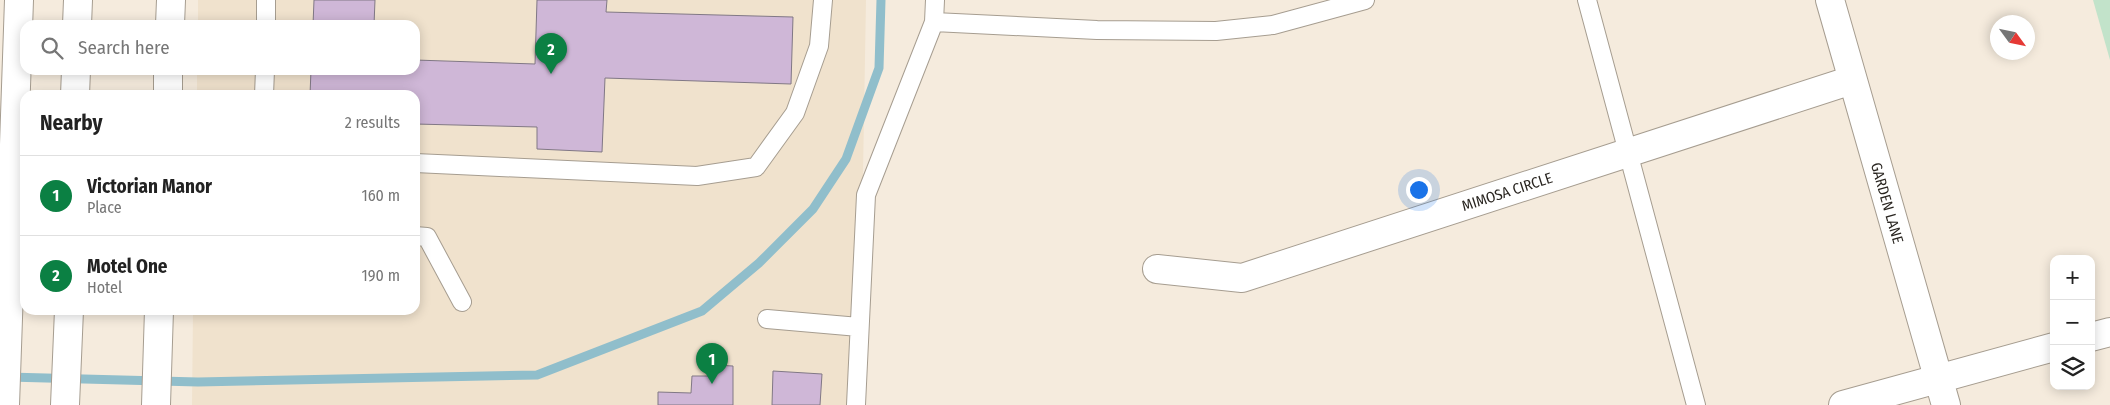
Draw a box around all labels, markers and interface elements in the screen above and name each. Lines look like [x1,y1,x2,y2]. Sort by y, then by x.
north arrow [1990,15,2035,60]
search box [20,20,420,75]
pin: 2 [535,33,567,74]
icon: search [38,34,66,62]
text: Search here [78,36,170,59]
text: Nearby [40,110,102,136]
text: 2 results [345,113,400,132]
street label: GARDEN LANE [1867,160,1907,246]
street label: MIMOSA CIRCLE [1459,169,1555,215]
text: Victorian Manor [87,175,212,198]
your location [1406,177,1432,203]
text: 1 [53,186,59,205]
text: 160 m [361,186,400,205]
text: Place [87,198,122,217]
text: Motel One [87,255,168,278]
map controls [2050,255,2095,390]
button: + [2050,255,2095,300]
text: 2 [52,266,60,285]
text: 190 m [362,266,400,285]
text: Hotel [87,278,122,297]
button: − [2050,300,2095,345]
pin: 1 [696,343,728,384]
button: layers [2050,345,2095,390]

